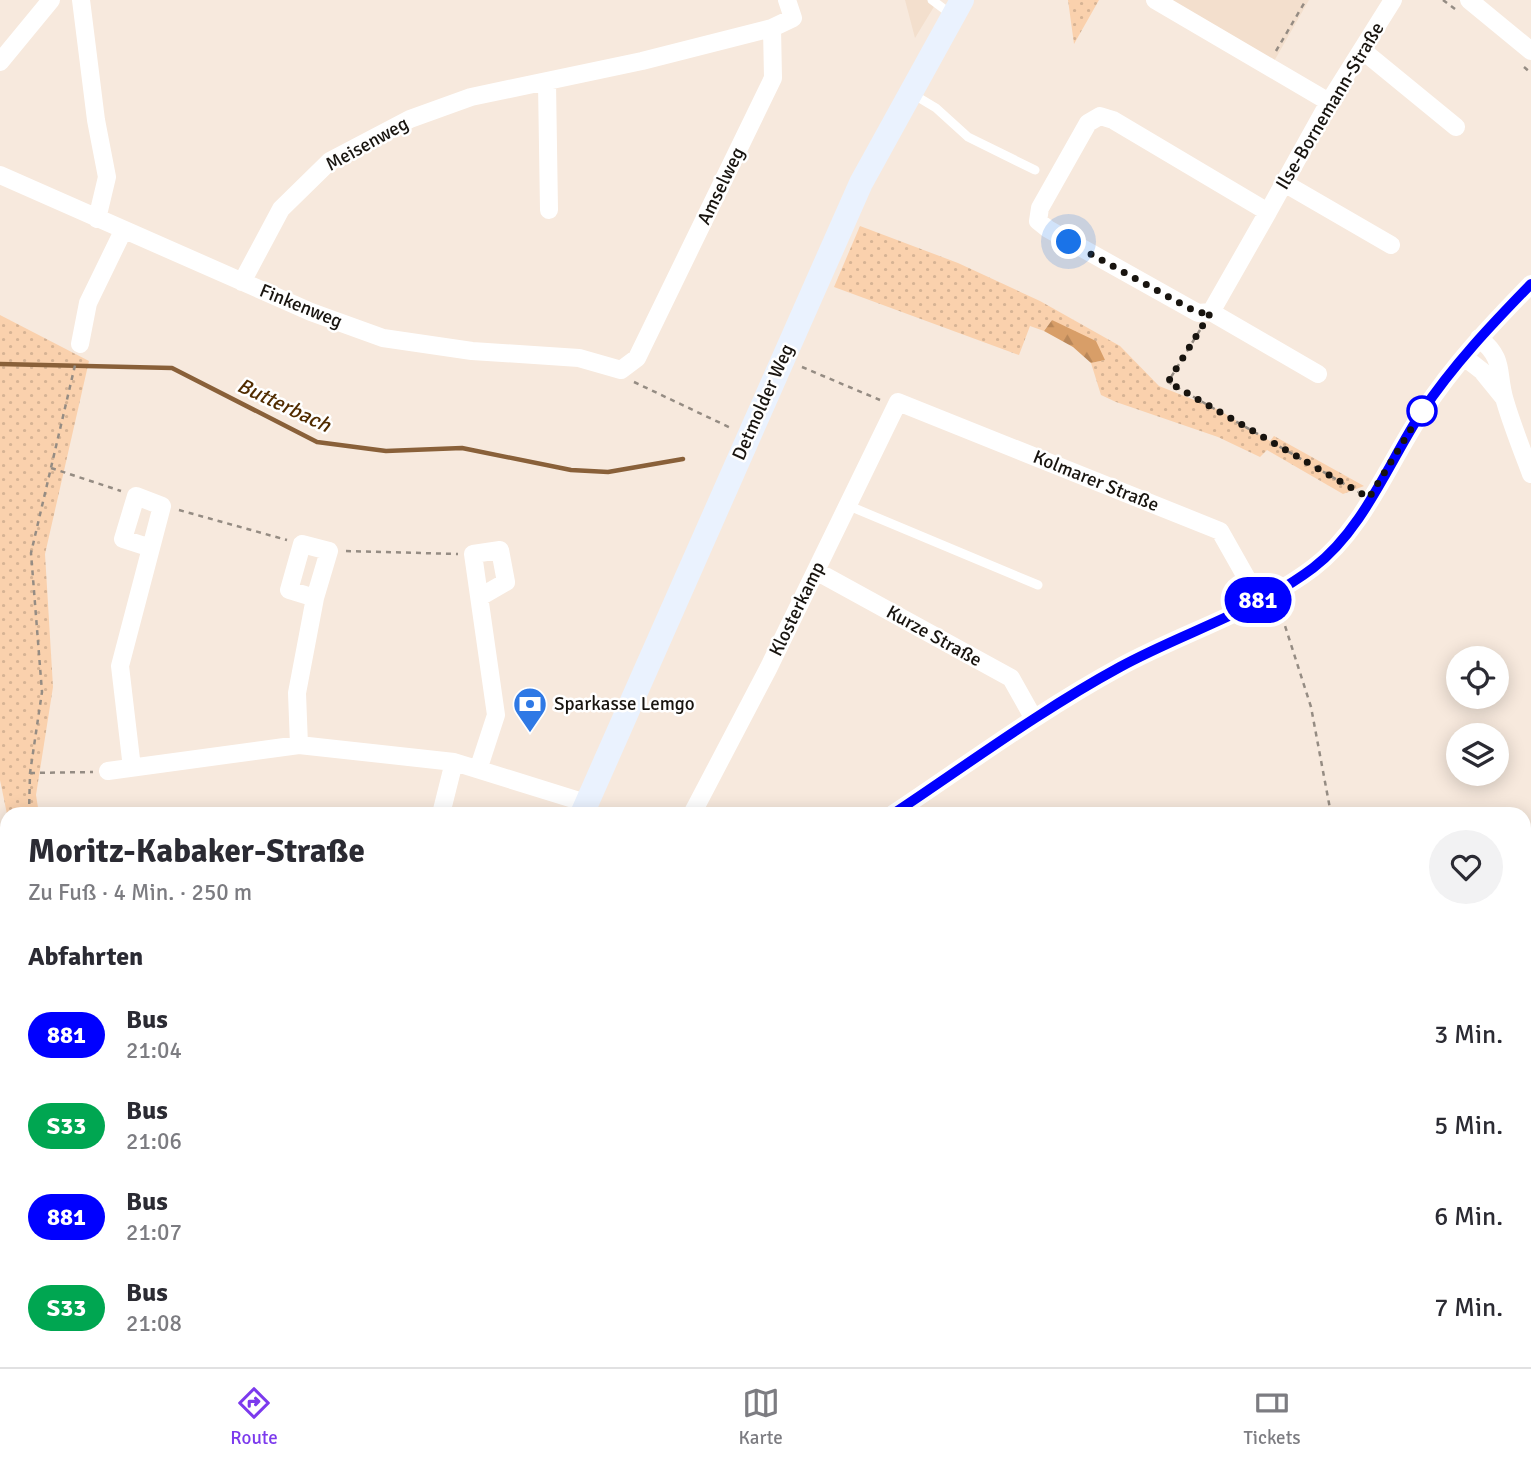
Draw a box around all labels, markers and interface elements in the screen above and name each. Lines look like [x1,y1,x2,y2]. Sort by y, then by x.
street label: Ilse-Bornemann-Straße [1270,18,1390,194]
street label: Meisenweg [321,111,413,177]
street label: Amselweg [692,143,750,229]
your location [1051,224,1086,259]
street label: Finkenweg [256,279,346,333]
street label: Detmolder Weg [727,340,799,464]
water label: Butterbach [233,372,335,438]
unlabelled marker [1407,396,1437,426]
street label: Kolmarer Straße [1030,445,1162,517]
street label: Klosterkamp [764,558,830,660]
line badge: 881 [1218,577,1298,623]
text: 881 [1239,585,1277,615]
street label: Kurze Straße [882,600,986,672]
map controls [1446,646,1509,786]
button: locate [1446,646,1509,709]
bank icon: Sparkasse Lemgo [511,685,549,734]
place label: Sparkasse Lemgo [554,692,695,716]
button: layers [1446,723,1509,786]
button: heart [1429,830,1503,904]
text: Moritz-Kabaker-Straße [28,831,365,872]
text: Zu Fuß · 4 Min. · 250 m [28,878,252,907]
text: Abfahrten [28,941,143,973]
text: Bus [126,1004,168,1036]
text: 3 Min. [1434,1019,1503,1051]
text: 881 [47,1020,86,1050]
text: 21:04 [126,1036,182,1065]
text: Bus [126,1095,168,1127]
text: 5 Min. [1434,1110,1503,1142]
text: S33 [47,1111,86,1141]
text: 21:06 [126,1127,182,1156]
text: Bus [126,1186,168,1218]
text: 6 Min. [1434,1201,1503,1233]
text: 881 [47,1202,86,1232]
text: 21:07 [126,1218,182,1247]
text: Bus [126,1277,168,1309]
text: 7 Min. [1434,1292,1503,1324]
text: S33 [47,1293,86,1323]
text: 21:08 [126,1309,182,1338]
tab: Route [230,1384,278,1450]
tab: Karte [738,1384,783,1450]
tab: Tickets [1244,1384,1301,1450]

